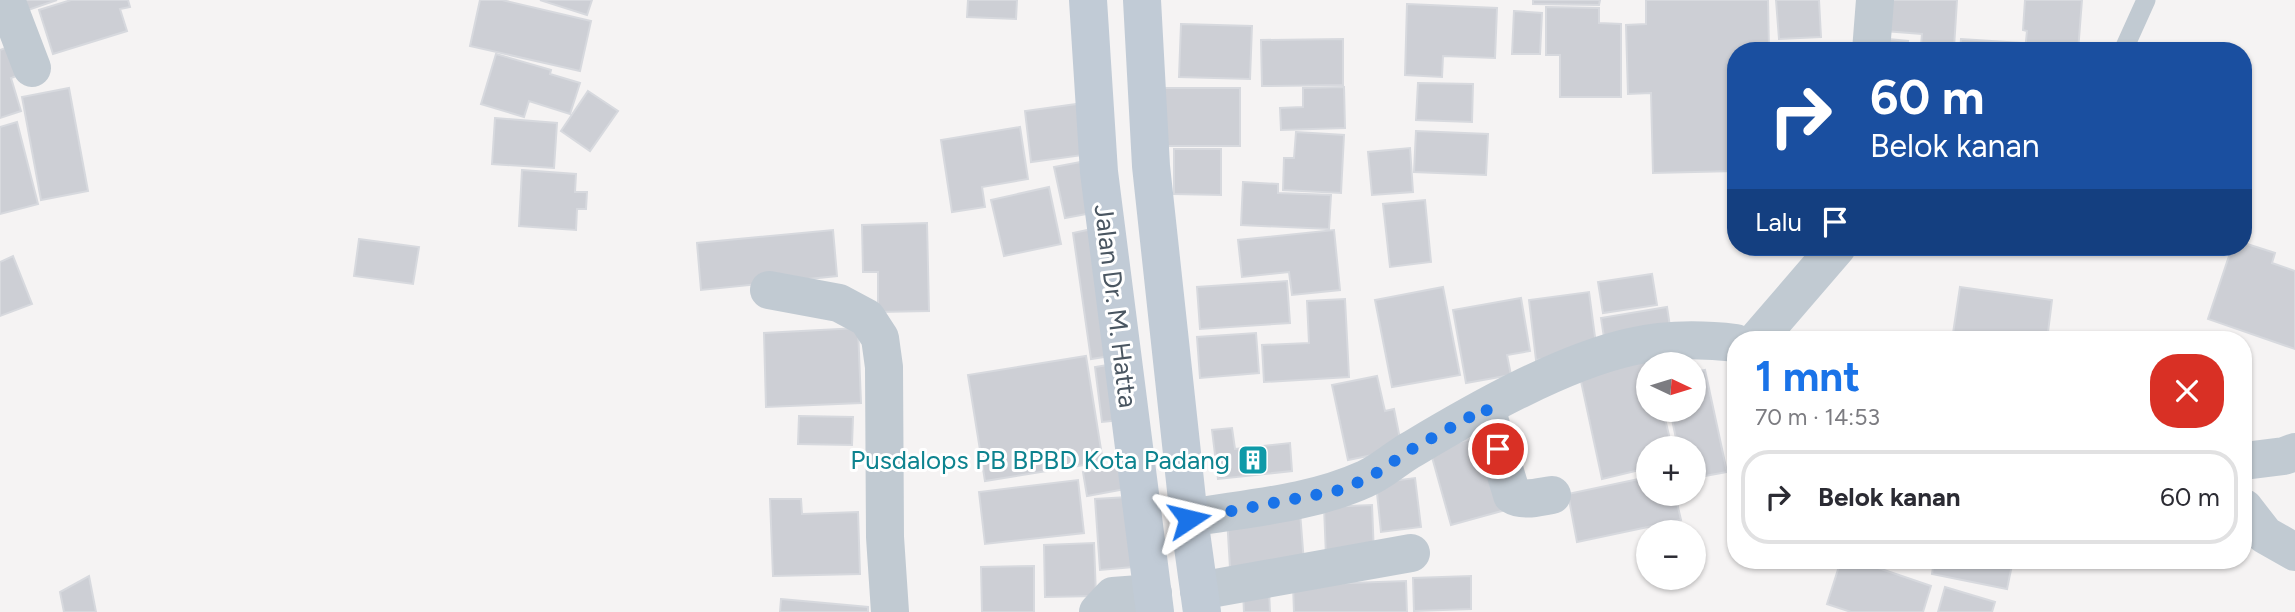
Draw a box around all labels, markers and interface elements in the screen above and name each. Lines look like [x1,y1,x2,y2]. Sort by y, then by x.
text: 60 m [1870,67,1985,126]
icon: right [1755,70,1846,161]
text: Belok kanan [1870,127,2040,165]
street label: Jalan Dr. M. Hatta [1088,203,1144,409]
icon: arrive [1816,203,1854,241]
text: Lalu [1755,206,1802,238]
text: 1 mnt [1755,351,1860,402]
north arrow [1636,352,1706,422]
map controls [1636,352,1706,590]
button: close [2150,354,2224,428]
text: 70 m · 14:53 [1755,403,1880,431]
pin [1468,419,1528,479]
icon: arrive [1479,430,1517,468]
button: + [1636,436,1706,506]
building icon: Pusdalops PB BPBD Kota Padang [1236,443,1270,477]
place label: Pusdalops PB BPBD Kota Padang [850,444,1230,476]
icon: right [1759,478,1797,516]
text: Belok kanan [1818,481,1961,513]
text: 60 m [2160,481,2220,513]
position arrow [1152,482,1226,556]
button: − [1636,520,1706,590]

